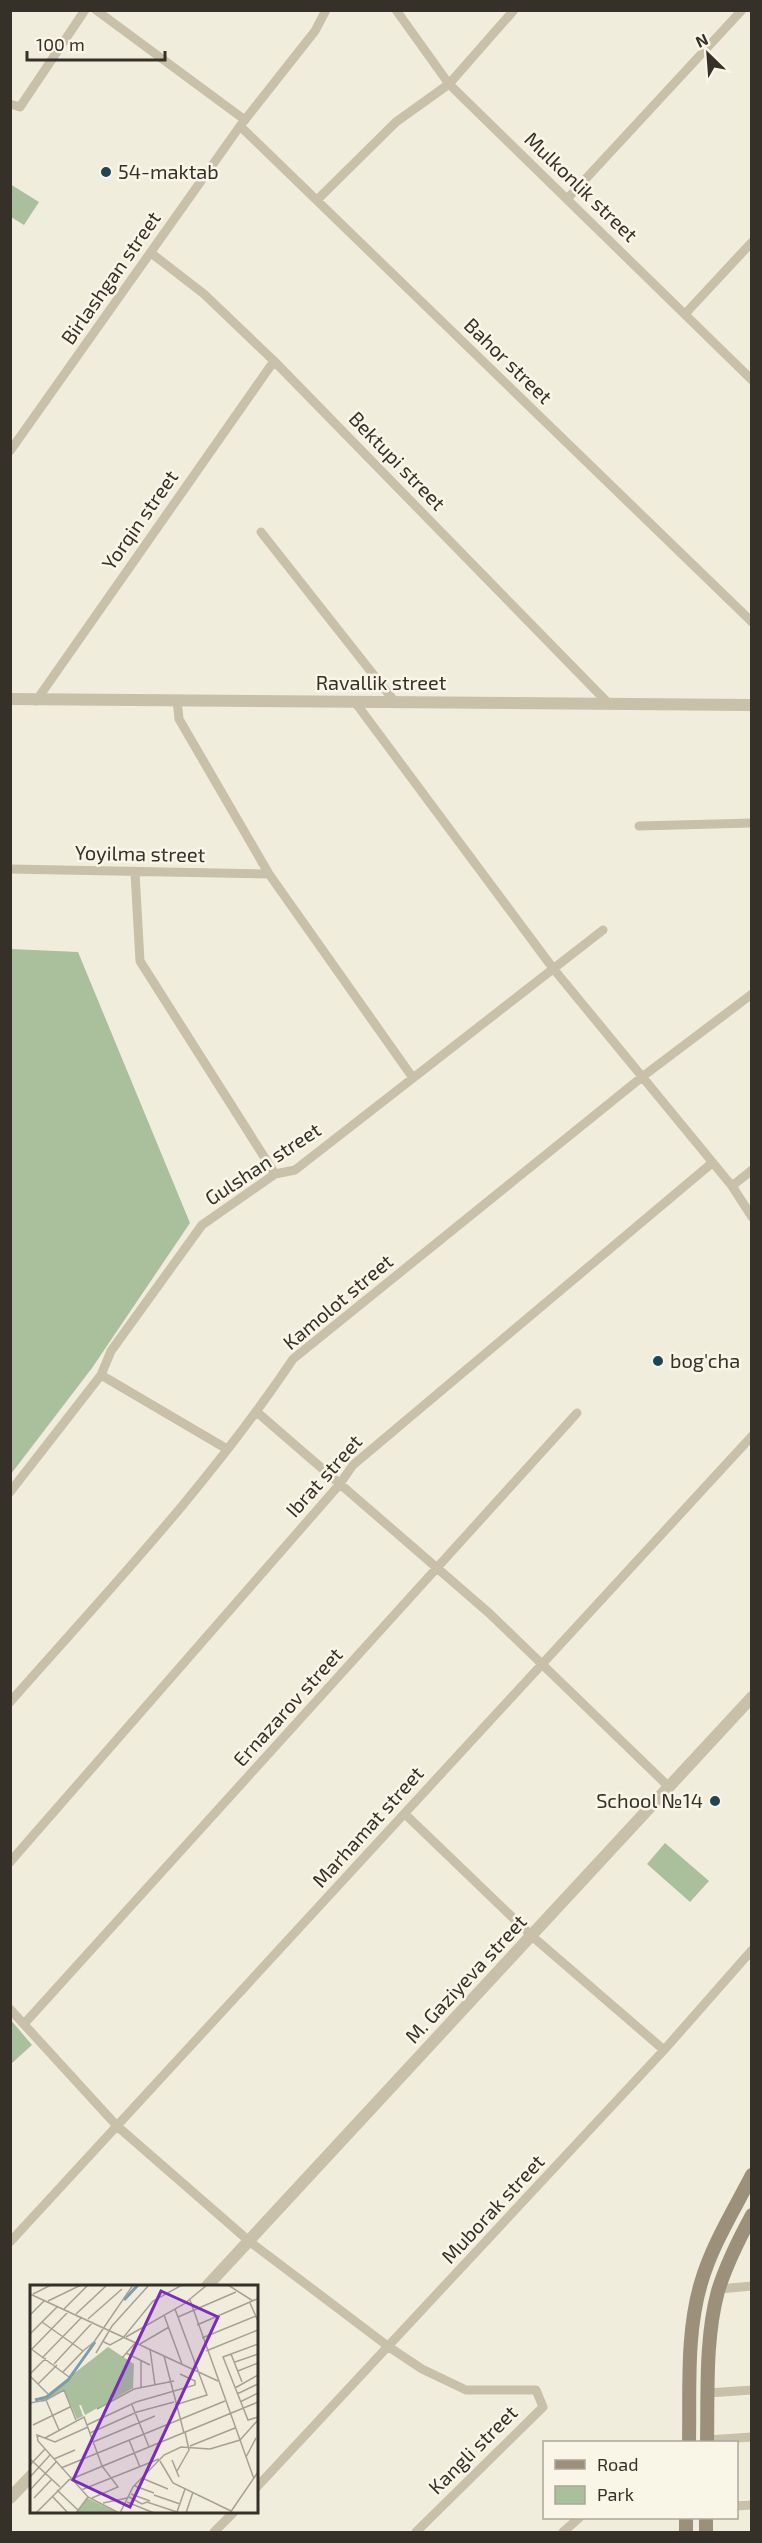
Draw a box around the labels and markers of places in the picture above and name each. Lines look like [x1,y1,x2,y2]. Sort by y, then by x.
place label: 54-maktab [118,159,219,183]
marker: 54-maktab [99,165,113,179]
place label: bog'cha [670,1348,740,1372]
marker: bog'cha [651,1354,665,1368]
place label: School №14 [596,1788,703,1812]
marker: School №14 [708,1794,722,1808]

